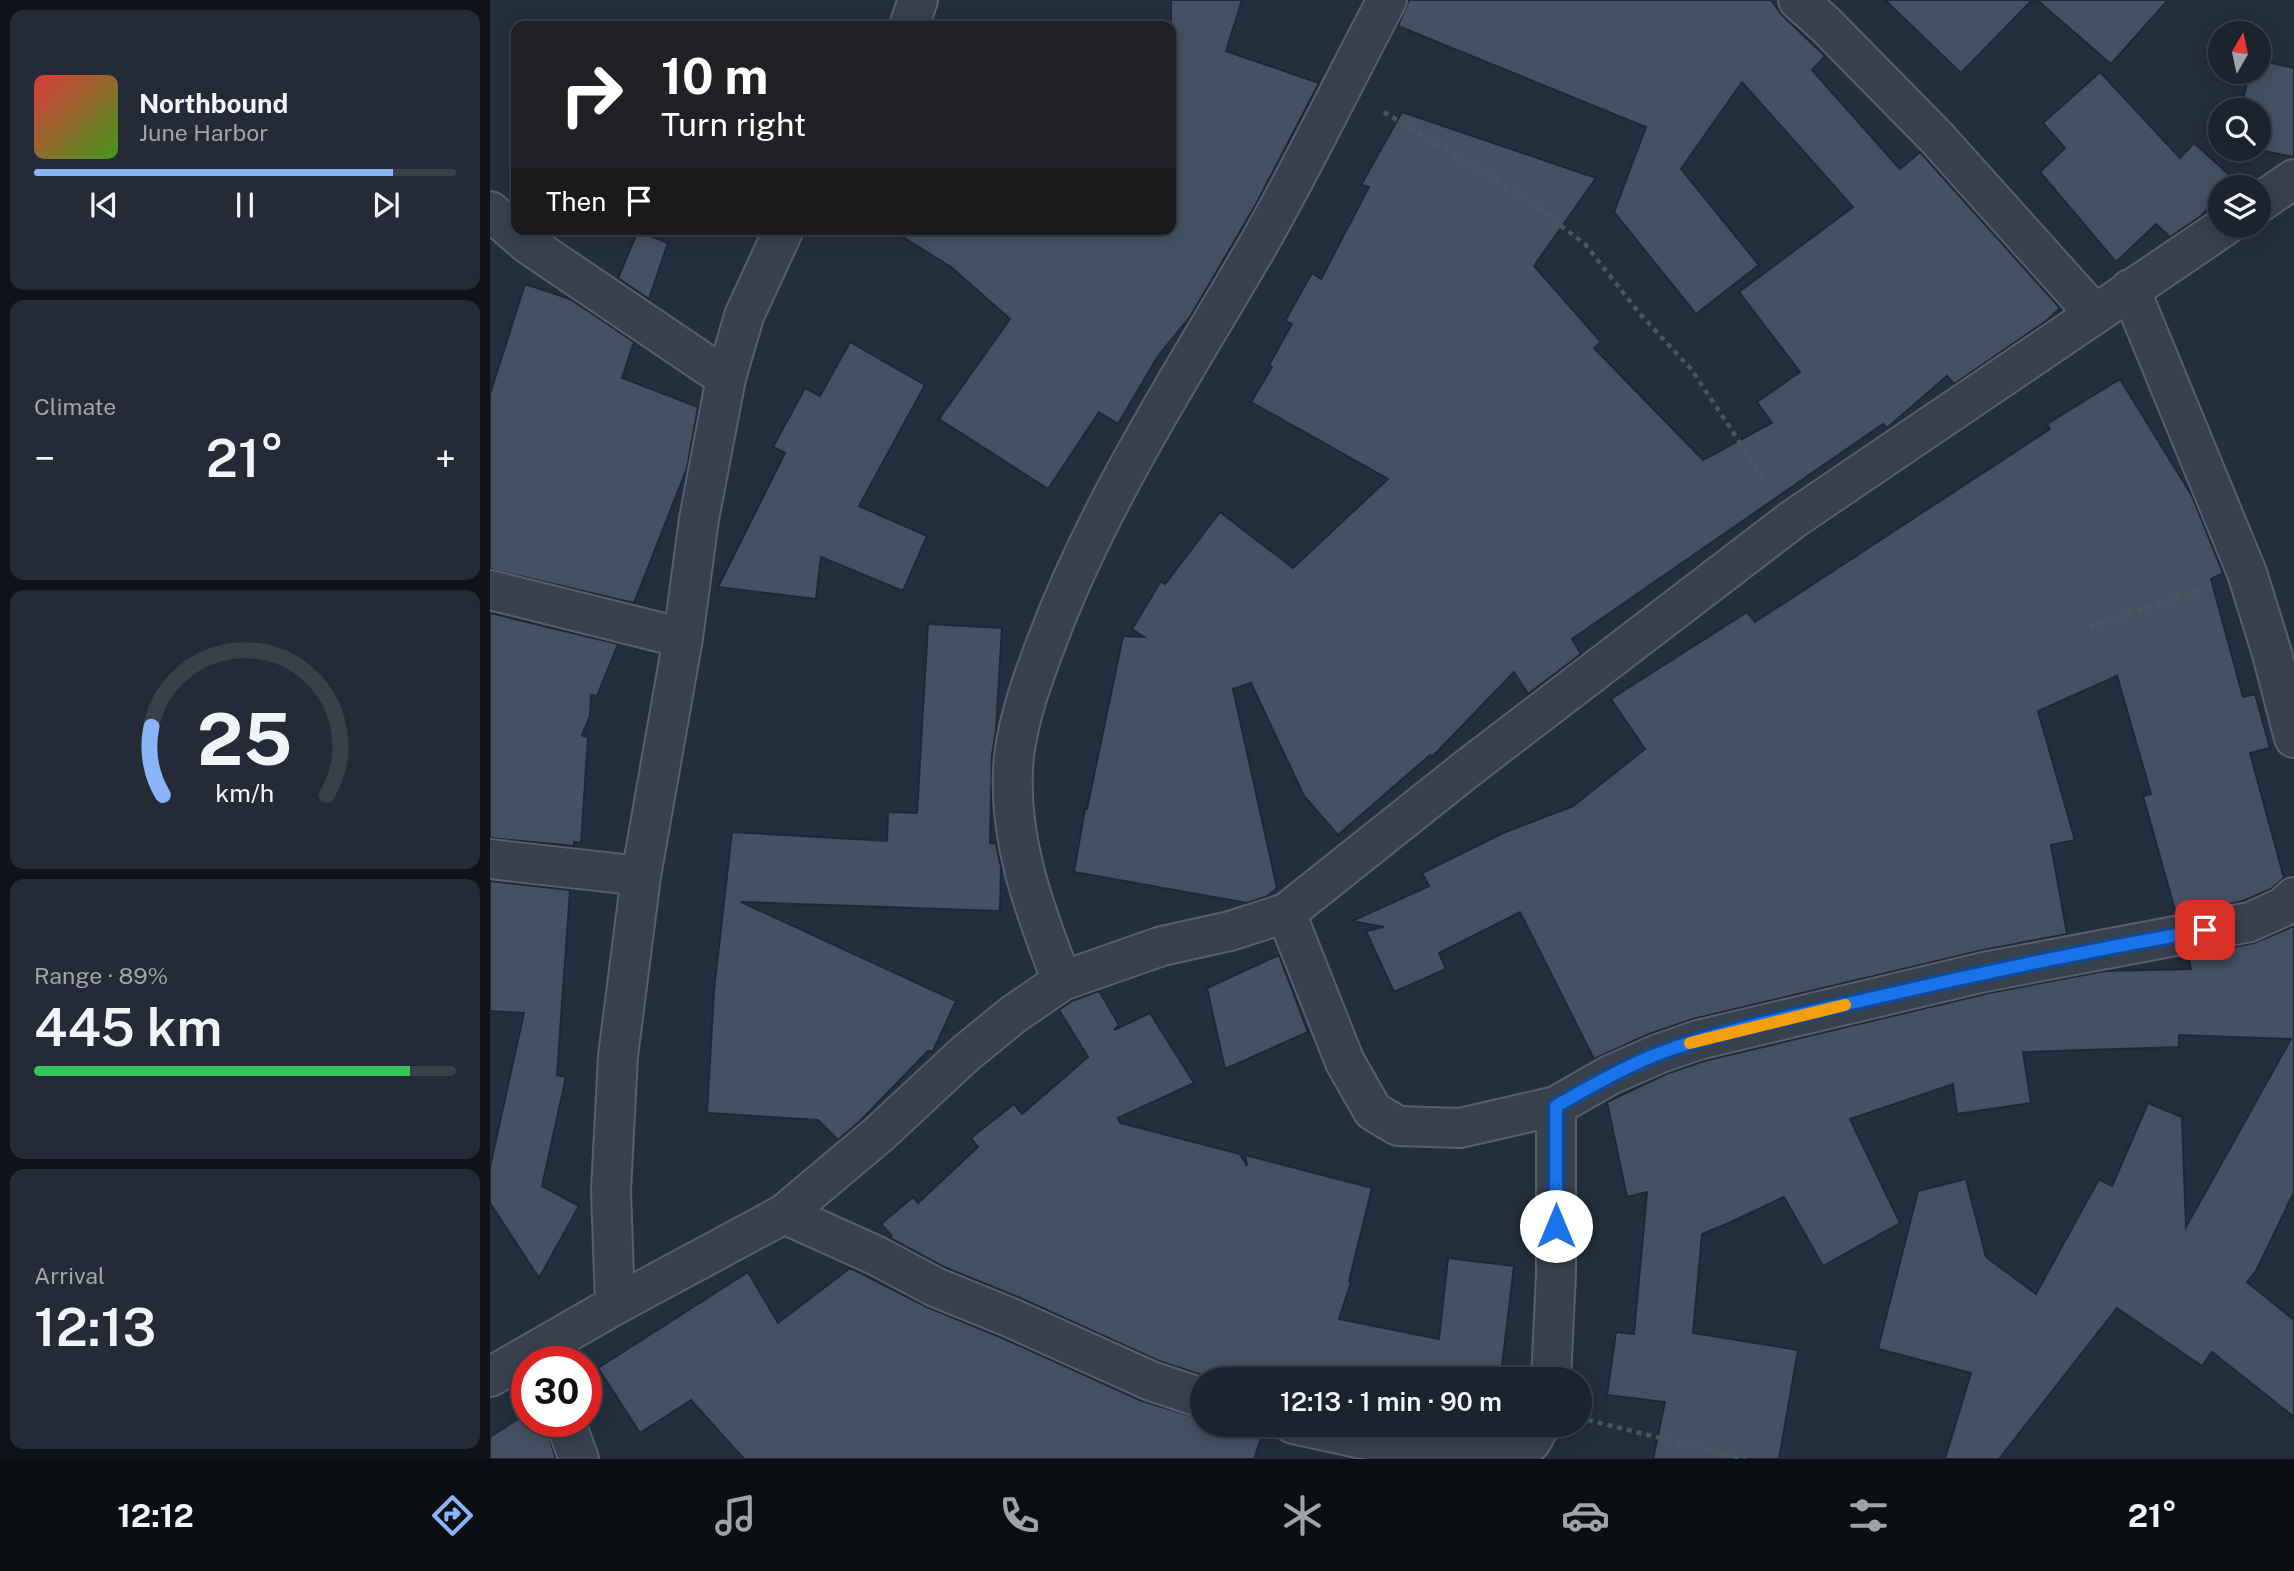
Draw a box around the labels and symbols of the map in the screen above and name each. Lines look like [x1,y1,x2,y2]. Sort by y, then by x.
north arrow [2208,21,2272,84]
pin [2175,900,2235,960]
position arrow [1519,1189,1593,1263]
speed limit sign: 30 [511,1346,602,1437]

